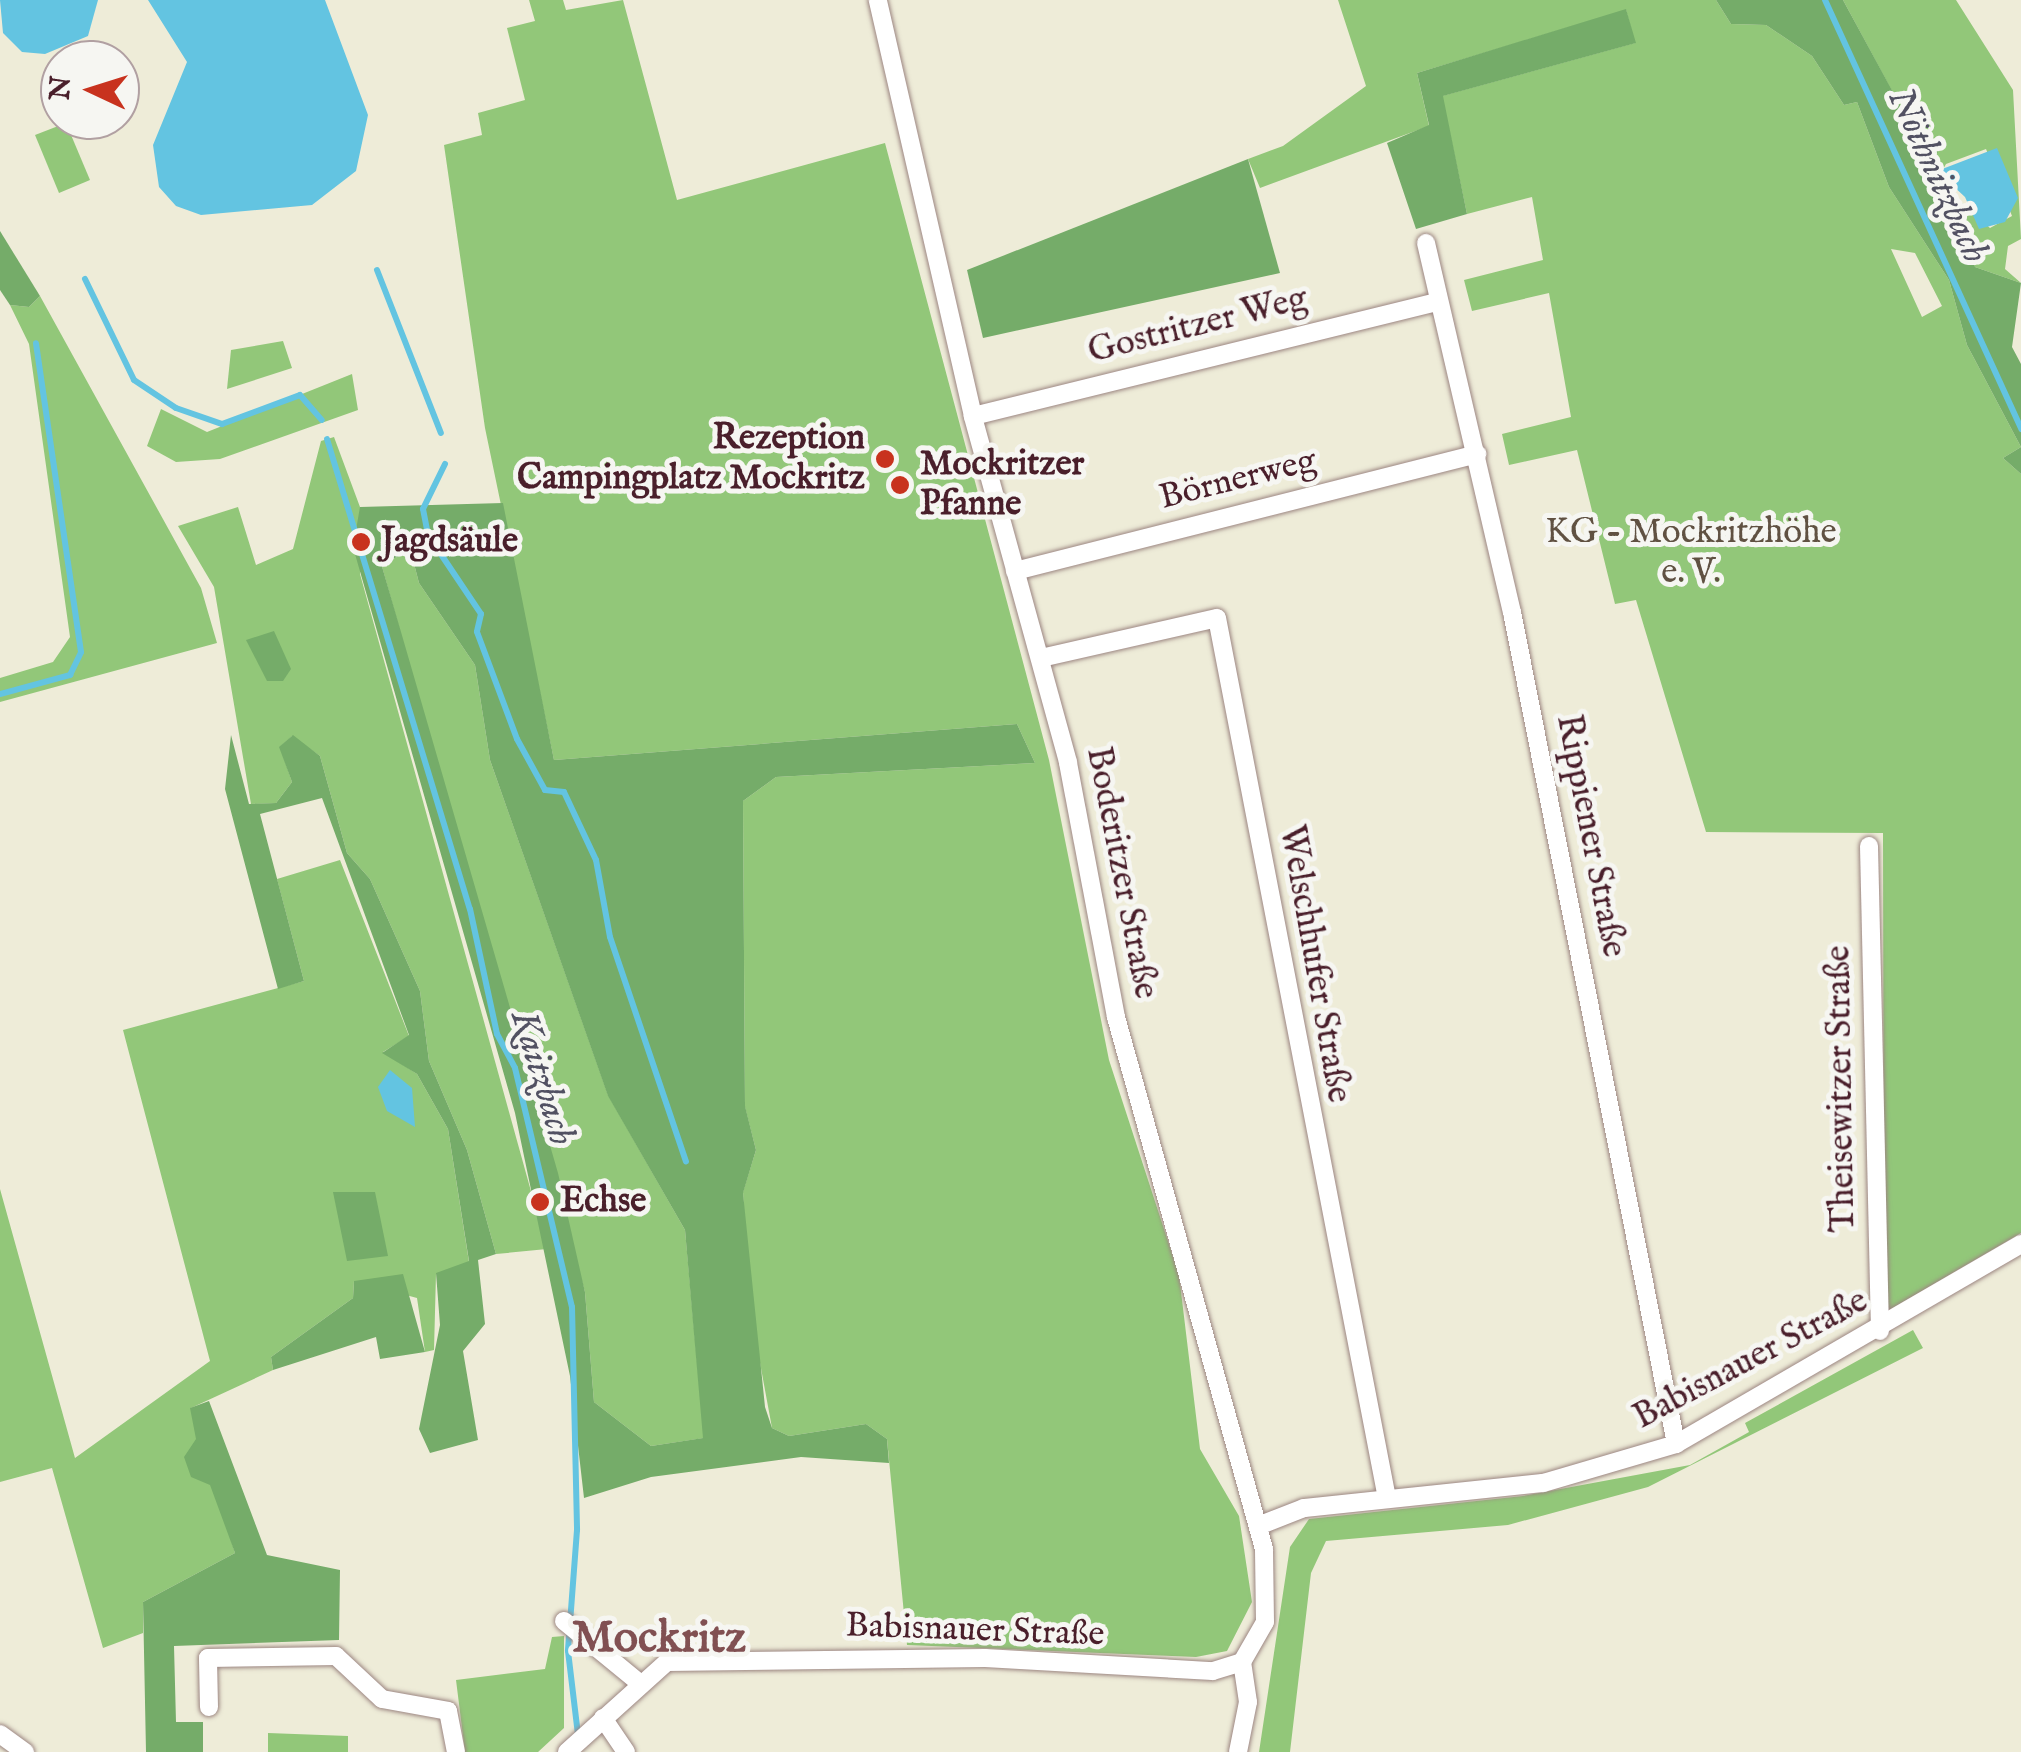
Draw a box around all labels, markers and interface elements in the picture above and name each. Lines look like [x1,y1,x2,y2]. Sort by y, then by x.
north arrow [40,40,140,140]
text: N [43,75,80,101]
water label: Nöthnitzbach [1876,81,1996,271]
street label: Gostritzer Weg [1084,278,1312,374]
place label: Rezeption Campingplatz Mockritz [517,418,865,500]
street label: Börnerweg [1155,440,1321,520]
place label: Mockritzer Pfanne [920,444,1084,526]
marker: Rezeption Campingplatz Mockritz [874,448,896,470]
marker: Mockritzer Pfanne [889,474,911,496]
park label: KG - Mockritzhöhe e. V. [1545,512,1837,594]
place label: Jagdsäule [381,521,518,563]
marker: Jagdsäule [350,531,372,553]
street label: Rippiener Straße [1546,711,1634,961]
street label: Boderitzer Straße [1076,744,1166,1002]
street label: Welschhufer Straße [1269,822,1359,1106]
street label: Theisewitzer Straße [1818,945,1866,1233]
water label: Kaitzbach [499,1005,583,1151]
place label: Echse [560,1181,646,1223]
marker: Echse [529,1191,551,1213]
street label: Babisnauer Straße [1627,1281,1875,1439]
street label: Babisnauer Straße [845,1605,1105,1657]
district label: Mockritz [572,1612,746,1666]

